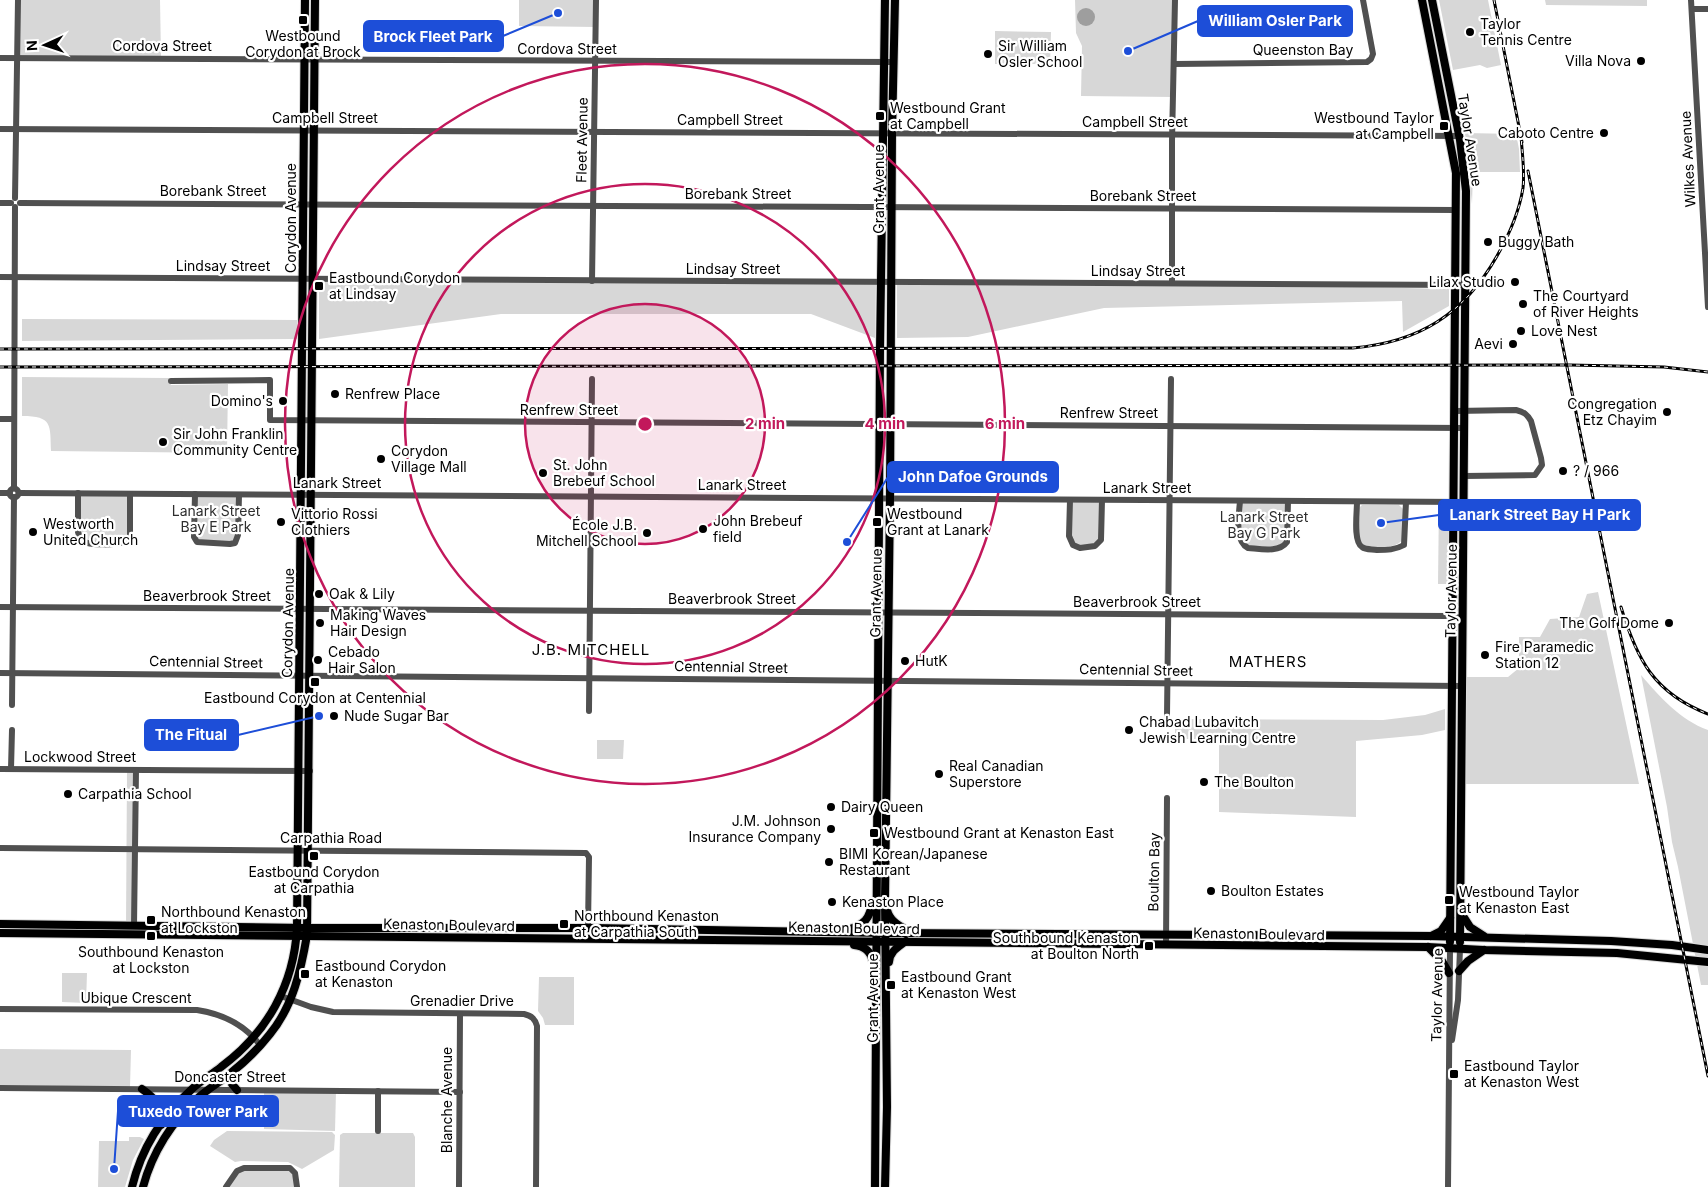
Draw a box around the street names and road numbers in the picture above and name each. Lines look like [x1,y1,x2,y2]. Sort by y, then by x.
street label: Cordova Street [112,37,212,54]
street label: Cordova Street [517,40,617,57]
street label: Queenston Bay [1253,41,1353,58]
street label: Taylor Avenue [1455,92,1486,188]
street label: Fleet Avenue [572,97,591,183]
street label: Campbell Street [272,109,378,126]
street label: Wilkes Avenue [1676,110,1699,208]
street label: Campbell Street [677,111,783,128]
street label: Campbell Street [1082,113,1188,130]
street label: Grant Avenue [870,144,887,234]
street label: Corydon Avenue [282,163,299,273]
street label: Borebank Street [160,182,267,199]
street label: Borebank Street [685,185,792,202]
street label: Borebank Street [1090,187,1197,204]
street label: Lindsay Street [176,257,271,274]
street label: Lindsay Street [686,260,781,277]
street label: Lindsay Street [1091,262,1186,279]
street label: Renfrew Street [520,401,619,418]
street label: Renfrew Street [1060,404,1159,421]
street label: Lanark Street [293,474,382,491]
street label: Lanark Street [698,476,787,493]
street label: Lanark Street [1103,479,1192,496]
street label: Taylor Avenue [1441,544,1460,638]
street label: Grant Avenue [866,548,885,638]
street label: Corydon Avenue [278,568,297,678]
street label: Beaverbrook Street [143,587,271,604]
street label: Beaverbrook Street [668,590,796,607]
street label: Beaverbrook Street [1073,593,1201,610]
street label: Centennial Street [149,652,264,671]
street label: Centennial Street [674,657,789,676]
street label: Centennial Street [1079,660,1194,679]
street label: Lockwood Street [24,748,136,765]
street label: Carpathia Road [280,829,382,846]
street label: Boulton Bay [1144,832,1163,912]
street label: Kenaston Boulevard [383,915,515,934]
street label: Kenaston Boulevard [788,918,920,937]
street label: Kenaston Boulevard [1193,924,1325,943]
street label: Taylor Avenue [1427,948,1446,1042]
street label: Grant Avenue [864,953,881,1043]
street label: Ubique Crescent [80,989,192,1006]
street label: Grenadier Drive [410,992,514,1009]
street label: Blanche Avenue [438,1047,455,1153]
street label: Doncaster Street [174,1068,286,1085]

